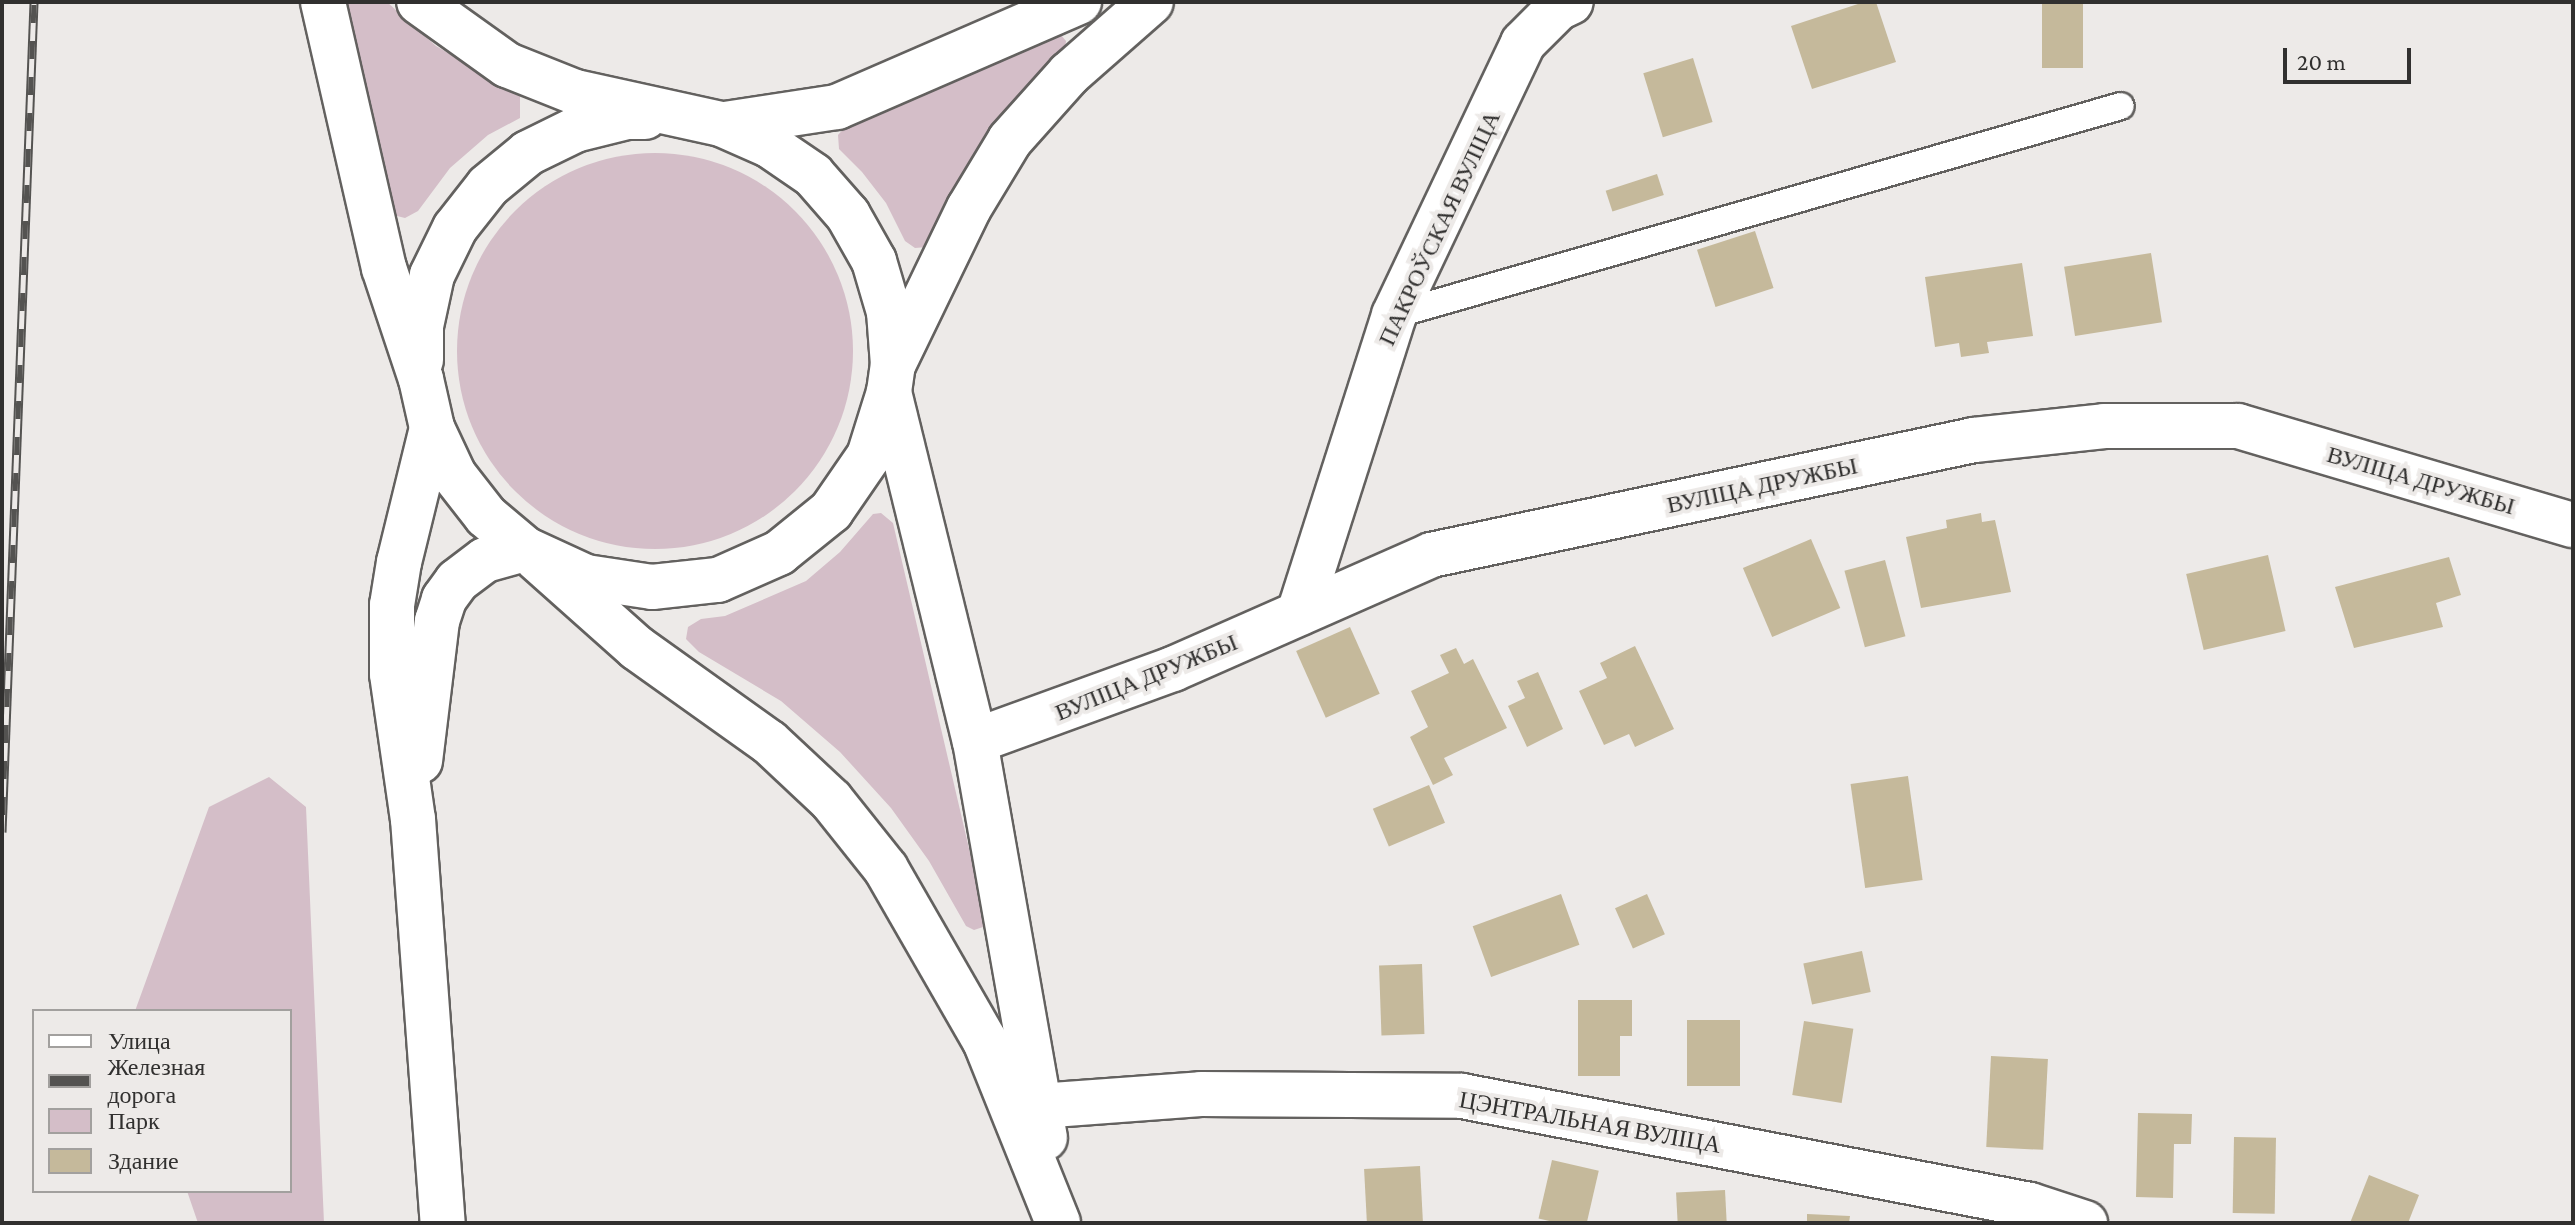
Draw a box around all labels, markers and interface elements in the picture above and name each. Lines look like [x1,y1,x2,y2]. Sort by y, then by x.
scale bar [2287,32,2415,82]
text: 20 m [2297,48,2346,75]
street label: ПАКРОЎСКАЯ ВУЛІЦА [1372,106,1506,350]
street label: ВУЛІЦА ДРУЖБЫ [2324,439,2518,521]
street label: ВУЛІЦА ДРУЖБЫ [1664,451,1860,519]
street label: ВУЛІЦА ДРУЖБЫ [1051,627,1241,727]
legend [32,1009,292,1193]
text: Улица [108,1027,171,1054]
text: Железная дорога [107,1053,205,1108]
street label: ЦЭНТРАЛЬНАЯ ВУЛІЦА [1457,1085,1723,1159]
text: Парк [108,1107,160,1134]
text: Здание [108,1147,179,1174]

